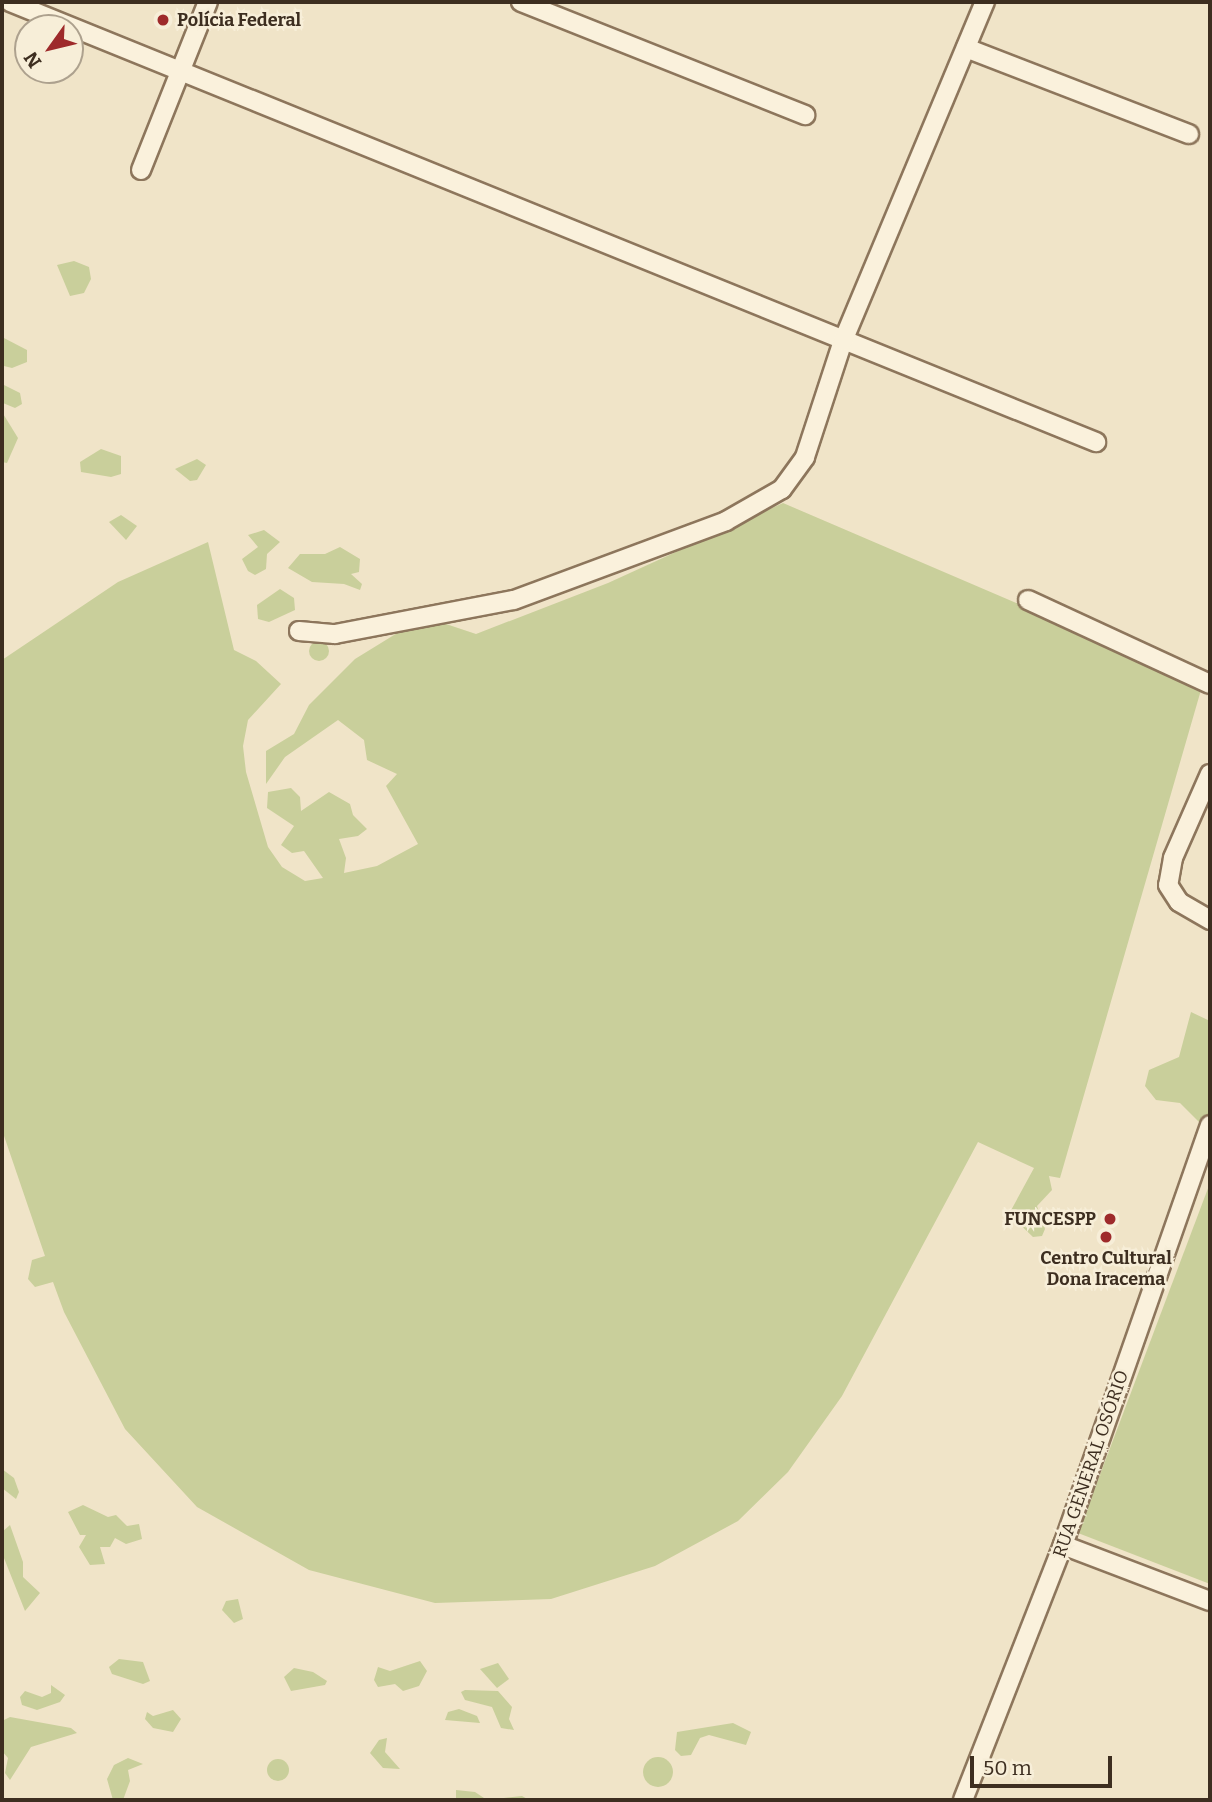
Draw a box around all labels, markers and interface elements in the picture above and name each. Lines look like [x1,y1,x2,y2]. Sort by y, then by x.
place label: Polícia Federal [177,9,301,31]
marker: Polícia Federal [155,12,171,28]
north arrow [14,14,84,84]
text: N [19,47,46,72]
place label: FUNCESPP [1004,1208,1096,1230]
marker: FUNCESPP [1102,1211,1118,1227]
marker: Centro Cultural Dona Iracema [1098,1229,1114,1245]
place label: Centro Cultural Dona Iracema [1040,1248,1172,1290]
street label: RUA GENERAL OSÓRIO [1049,1367,1133,1561]
scale bar [974,1742,1116,1786]
text: 50 m [983,1755,1032,1781]

